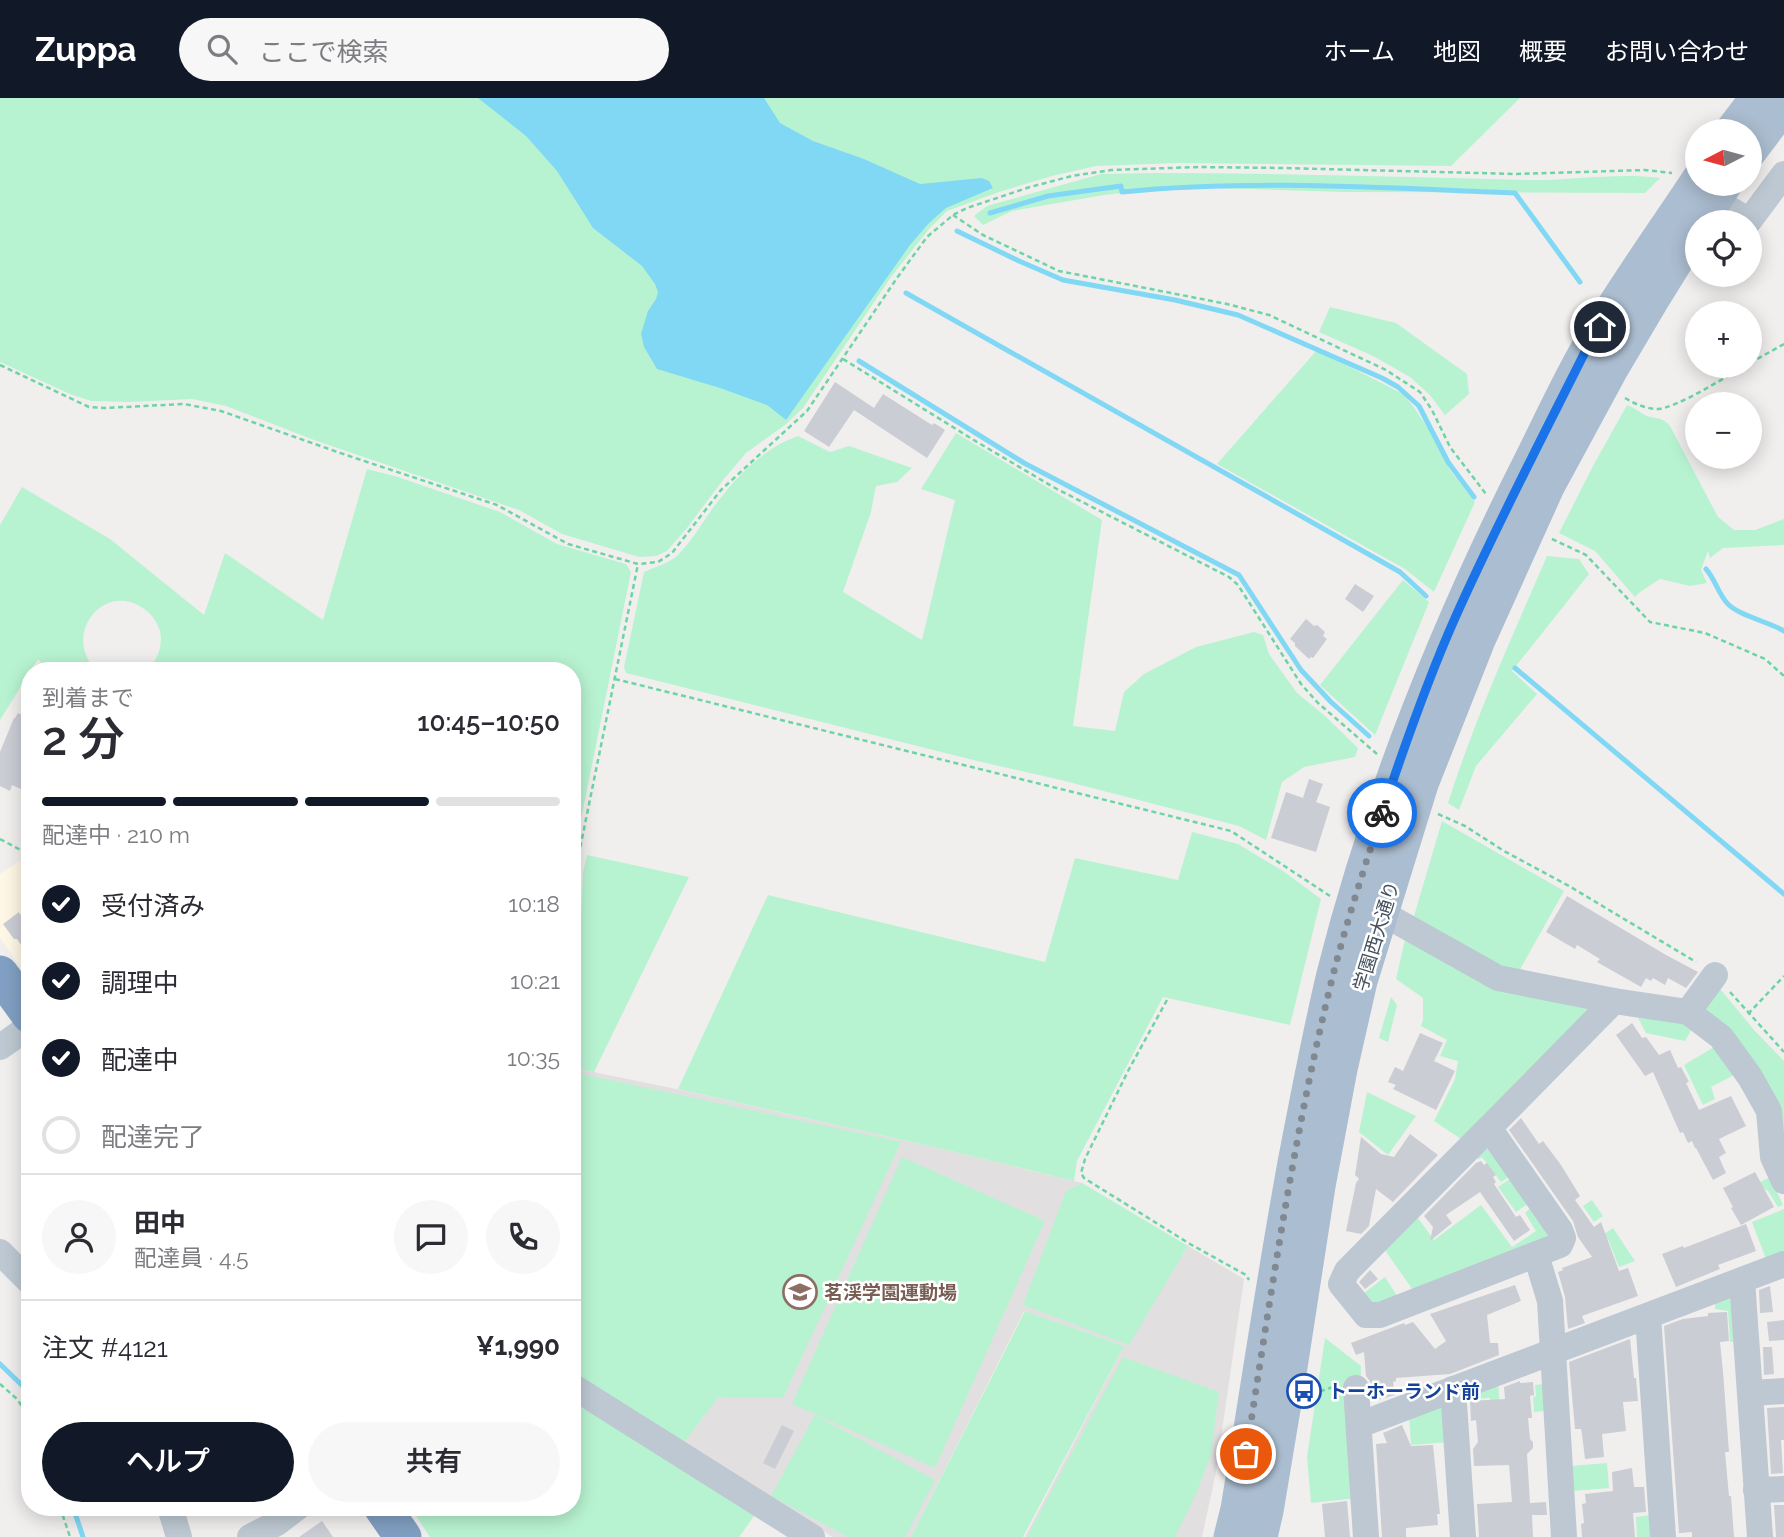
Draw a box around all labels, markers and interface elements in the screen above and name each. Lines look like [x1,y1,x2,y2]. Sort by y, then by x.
search box [179,18,669,81]
text: Zuppa [35,30,137,69]
icon: search [203,30,241,68]
text: ここで検索 [259,37,389,67]
text: ホーム [1324,37,1395,66]
text: 地図 [1433,37,1481,66]
text: 概要 [1519,37,1567,66]
text: お問い合わせ [1605,37,1749,66]
north arrow [1685,119,1762,196]
map controls [1685,119,1762,469]
button: locate [1685,210,1762,287]
pin [1570,297,1630,357]
button: + [1685,301,1762,378]
icon: home [1581,308,1619,346]
button: − [1685,392,1762,469]
text: 到着まで [42,684,134,711]
text: 10:45–10:50 [417,707,560,737]
text: 2 分 [42,712,125,766]
courier [1347,778,1417,848]
icon: bike [1363,794,1401,832]
text: 配達中 · 210 m [42,821,190,848]
street label: 学園西大通り [1349,878,1403,994]
icon: check [42,885,80,923]
text: 10:18 [508,890,560,917]
text: 受付済み [101,891,205,921]
icon: check [42,962,80,1000]
text: 10:21 [510,967,560,994]
text: 調理中 [101,968,179,998]
icon: check [42,1039,80,1077]
text: 10:35 [507,1044,560,1071]
text: 配達中 [101,1045,179,1075]
text: 配達完了 [101,1122,205,1152]
button: person [42,1200,116,1274]
button: chat [394,1200,468,1274]
button: phone [486,1200,560,1274]
text: 田中 [134,1208,186,1238]
text: 配達員 · 4.5 [134,1244,249,1271]
school or university icon: 茗渓学園運動場 [781,1273,819,1311]
place label: 茗渓学園運動場 [824,1281,957,1303]
text: ¥1,990 [476,1331,560,1361]
text: 注文 #4121 [42,1333,168,1363]
bus stop icon: トーホーランド前 [1285,1372,1323,1410]
place label: トーホーランド前 [1328,1380,1480,1402]
button: ヘルプ [42,1422,294,1502]
button: 共有 [308,1422,560,1502]
pin [1216,1424,1276,1484]
icon: bag [1227,1435,1265,1473]

